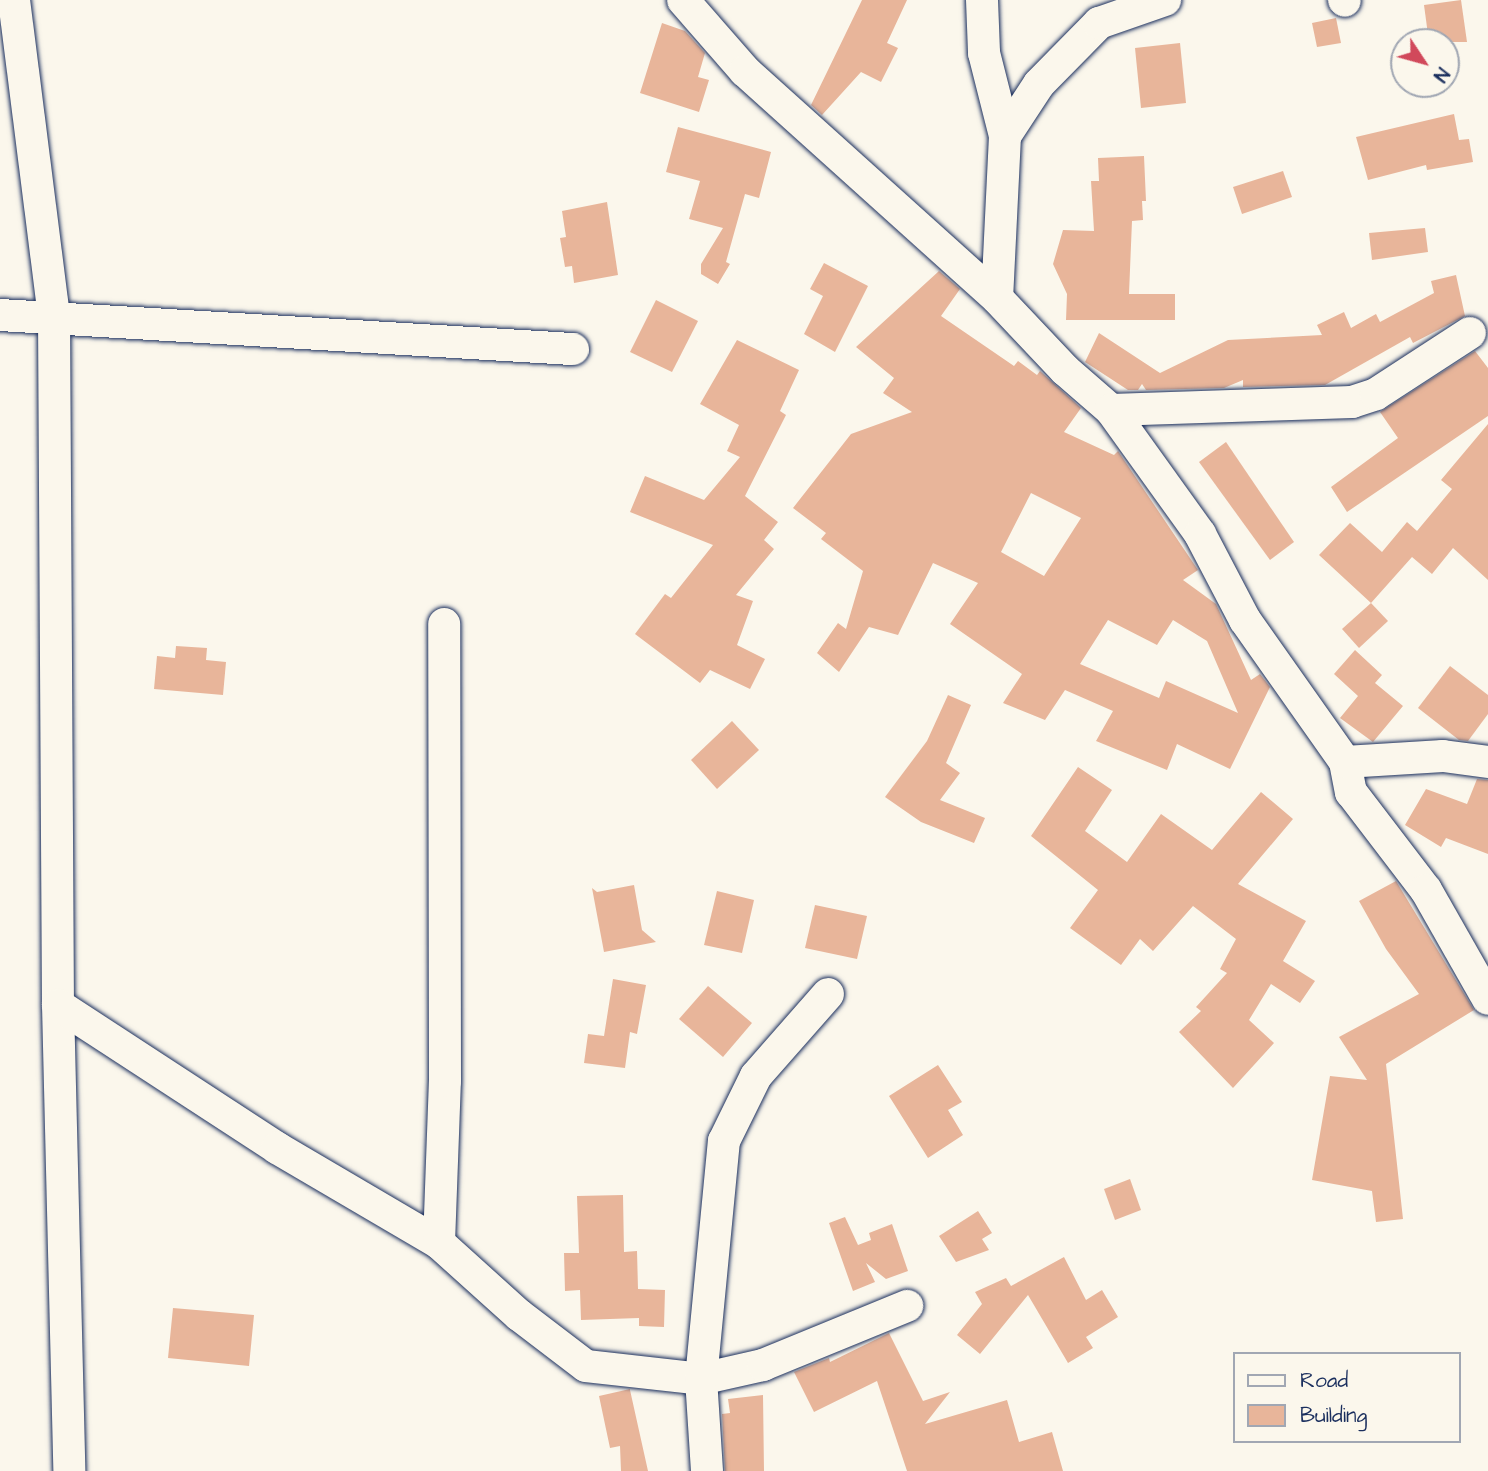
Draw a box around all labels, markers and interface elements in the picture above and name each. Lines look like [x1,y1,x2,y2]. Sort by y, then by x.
north arrow [1390,28,1460,98]
text: N [1426,62,1455,87]
legend [1232,1352,1460,1443]
text: Road [1300,1366,1348,1395]
text: Building [1300,1401,1367,1430]

